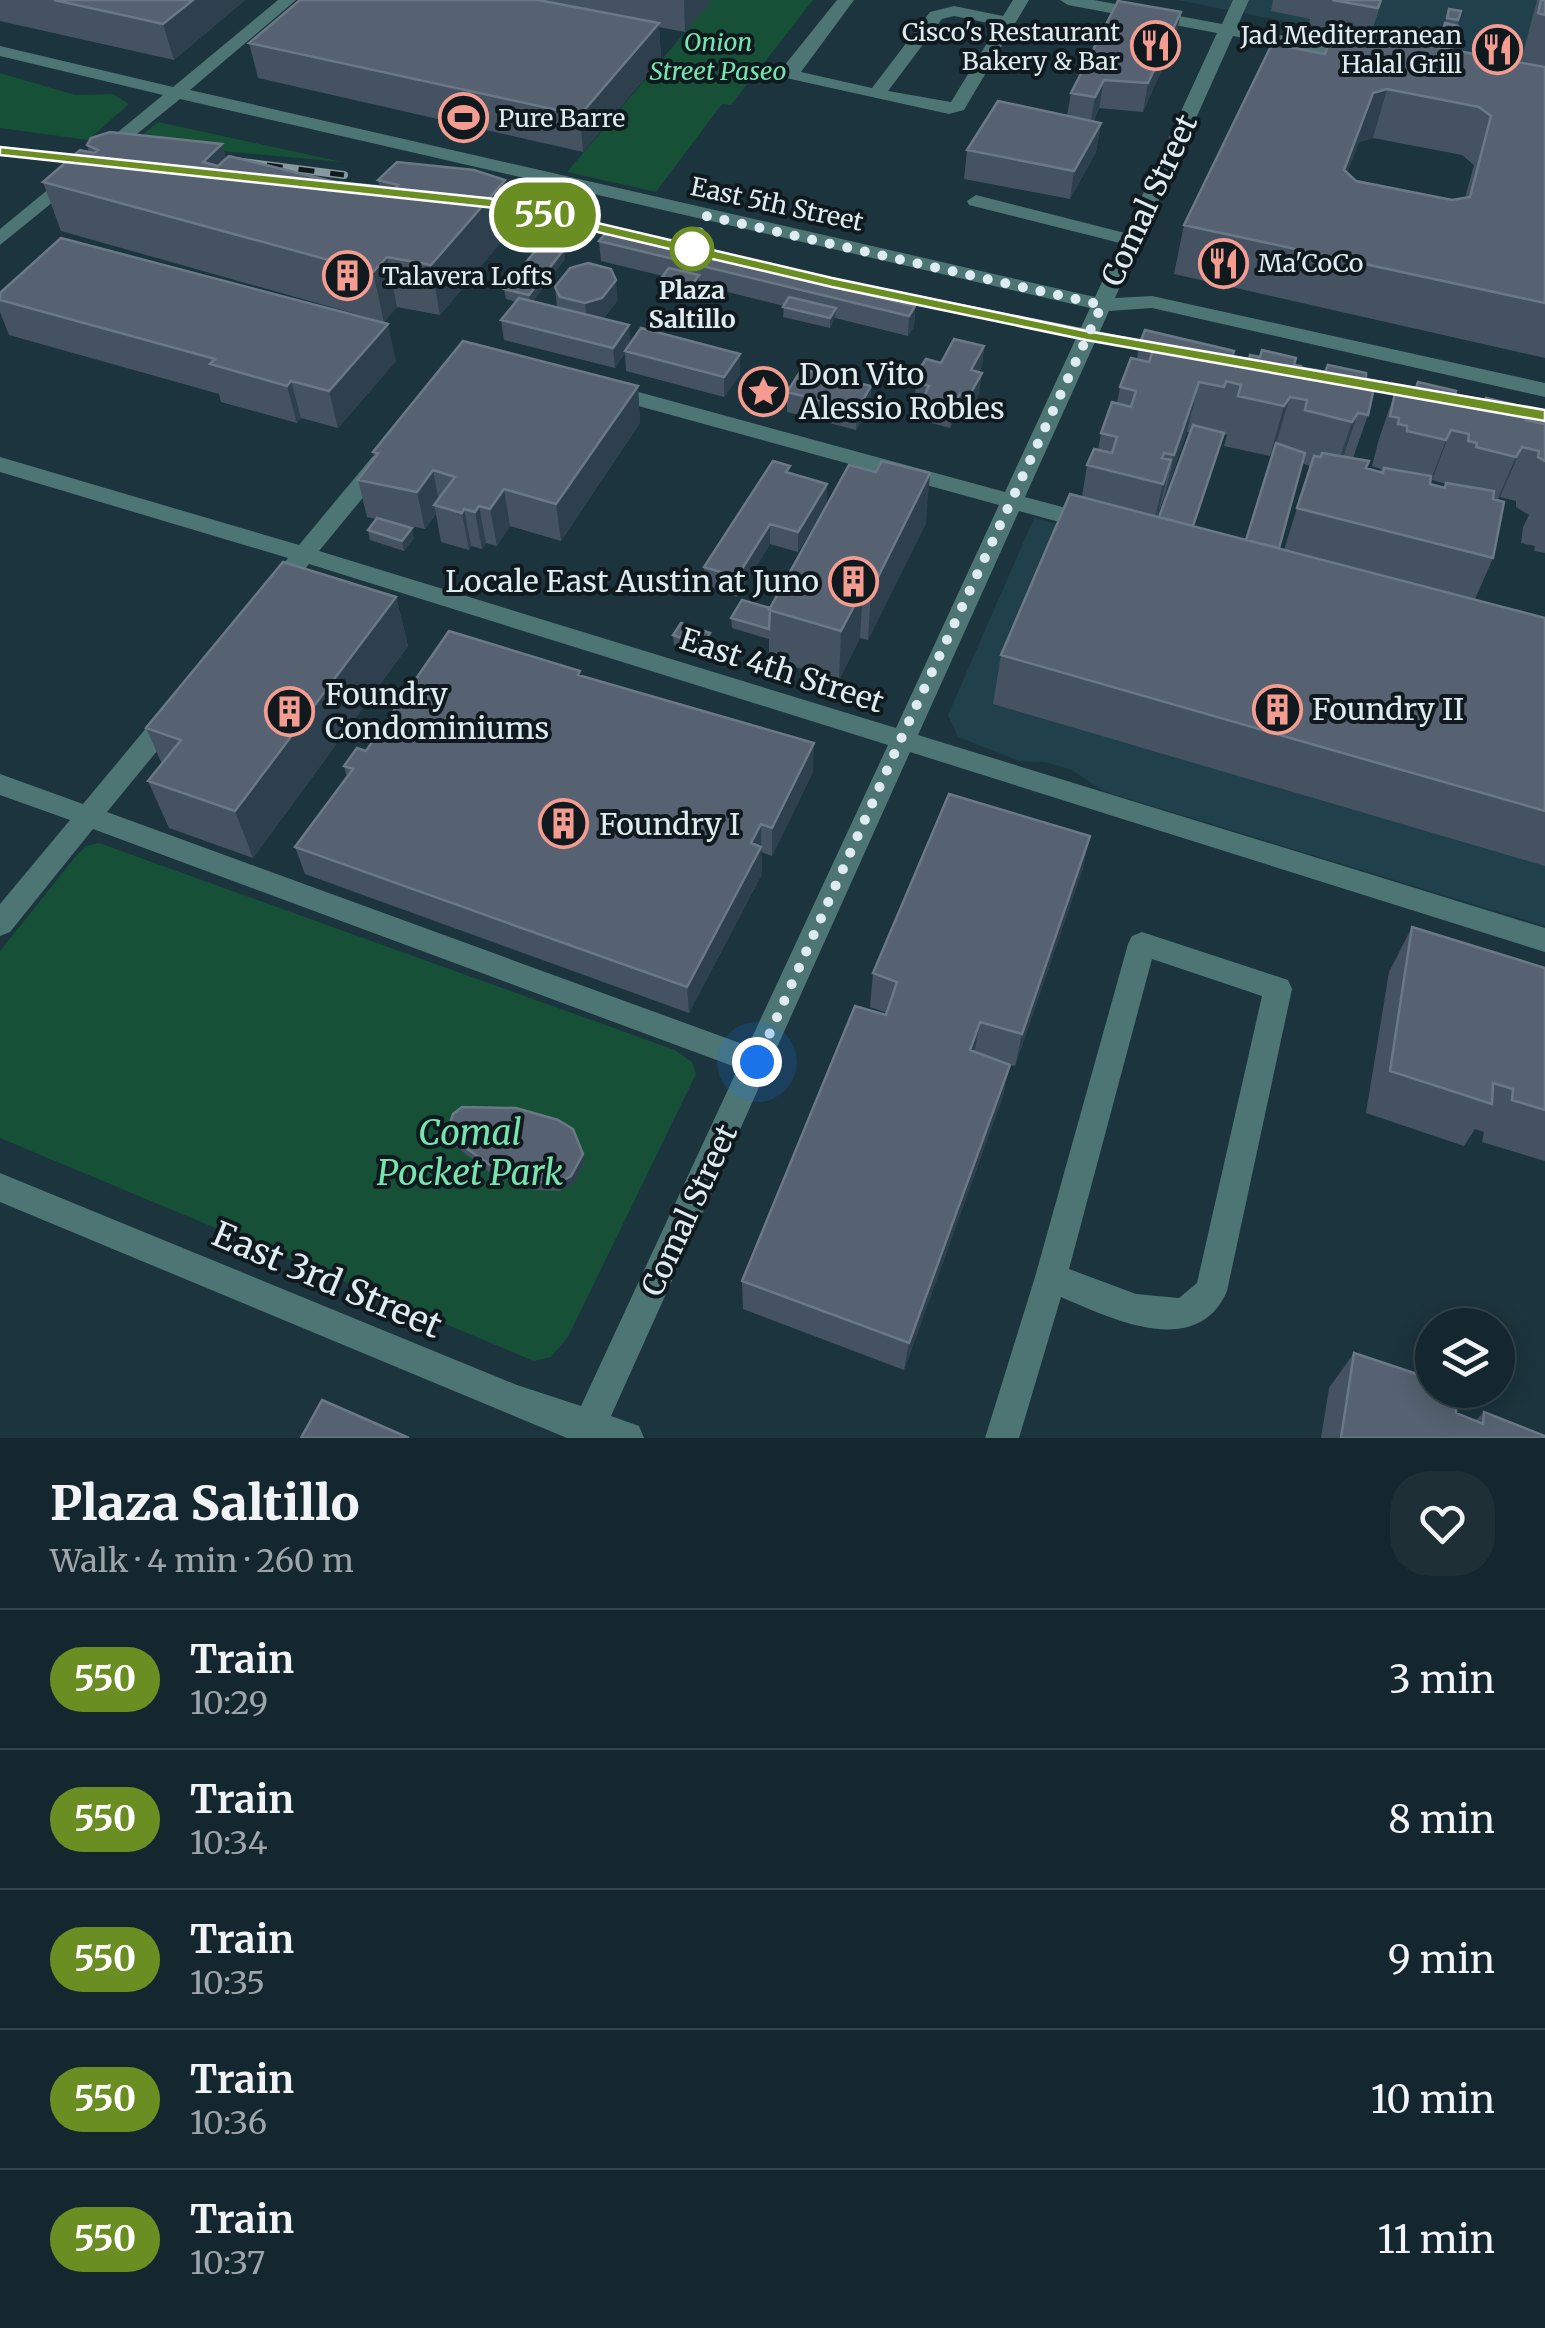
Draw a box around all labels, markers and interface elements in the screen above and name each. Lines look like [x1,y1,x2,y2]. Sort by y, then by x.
place label: Cisco's Restaurant Bakery & Bar [902,16,1120,77]
place label: Jad Mediterranean Halal Grill [1240,19,1462,80]
restaurant icon: Cisco's Restaurant Bakery & Bar [1129,20,1181,72]
restaurant icon: Jad Mediterranean Halal Grill [1471,23,1523,75]
park label: Onion Street Paseo [649,26,787,87]
sports icon: Pure Barre [437,92,489,144]
place label: Pure Barre [498,102,625,134]
street label: Comal Street [1093,108,1205,292]
street label: East 5th Street [688,170,866,238]
line badge: 550 [488,182,602,248]
text: 550 [514,193,576,237]
marker: Plaza Saltillo [671,228,713,270]
restaurant icon: Ma'CoCo [1197,237,1249,289]
place label: Ma'CoCo [1258,247,1363,279]
building icon: Talavera Lofts [321,250,373,302]
place label: Talavera Lofts [382,260,553,292]
place label: Plaza Saltillo [648,274,736,335]
place label: Don Vito Alessio Robles [798,355,1005,427]
place icon: Don Vito Alessio Robles [738,365,790,417]
building icon: Locale East Austin at Juno [828,555,880,607]
place label: Locale East Austin at Juno [445,562,819,600]
street label: East 4th Street [675,619,889,721]
place label: Foundry Condominiums [325,675,549,747]
building icon: Foundry II [1251,683,1303,735]
building icon: Foundry Condominiums [264,685,316,737]
place label: Foundry II [1312,690,1464,728]
building icon: Foundry I [538,798,590,850]
place label: Foundry I [599,805,740,843]
your location [732,1037,782,1087]
park label: Comal Pocket Park [377,1111,563,1195]
street label: Comal Street [633,1118,745,1302]
street label: East 3rd Street [206,1212,449,1348]
map controls [1415,1308,1515,1408]
button: layers [1415,1308,1515,1408]
button: heart [1390,1471,1495,1576]
text: Plaza Saltillo [50,1473,360,1533]
text: Walk · 4 min · 260 m [50,1541,354,1581]
text: Train [190,1636,294,1683]
text: 3 min [1389,1656,1495,1703]
text: 550 [74,1657,136,1701]
text: 10:29 [190,1683,268,1723]
text: Train [190,1776,294,1823]
text: 8 min [1388,1796,1495,1843]
text: 550 [74,1797,136,1841]
text: 10:34 [190,1823,267,1863]
text: Train [190,1916,294,1963]
text: 9 min [1388,1936,1495,1983]
text: 550 [74,1937,136,1981]
text: 10:35 [190,1963,265,2003]
text: Train [190,2056,294,2103]
text: 10 min [1371,2076,1495,2123]
text: 550 [74,2077,136,2121]
text: 10:36 [190,2103,267,2143]
text: Train [190,2196,294,2243]
text: 11 min [1378,2216,1495,2263]
text: 550 [74,2217,136,2261]
text: 10:37 [190,2243,265,2283]

